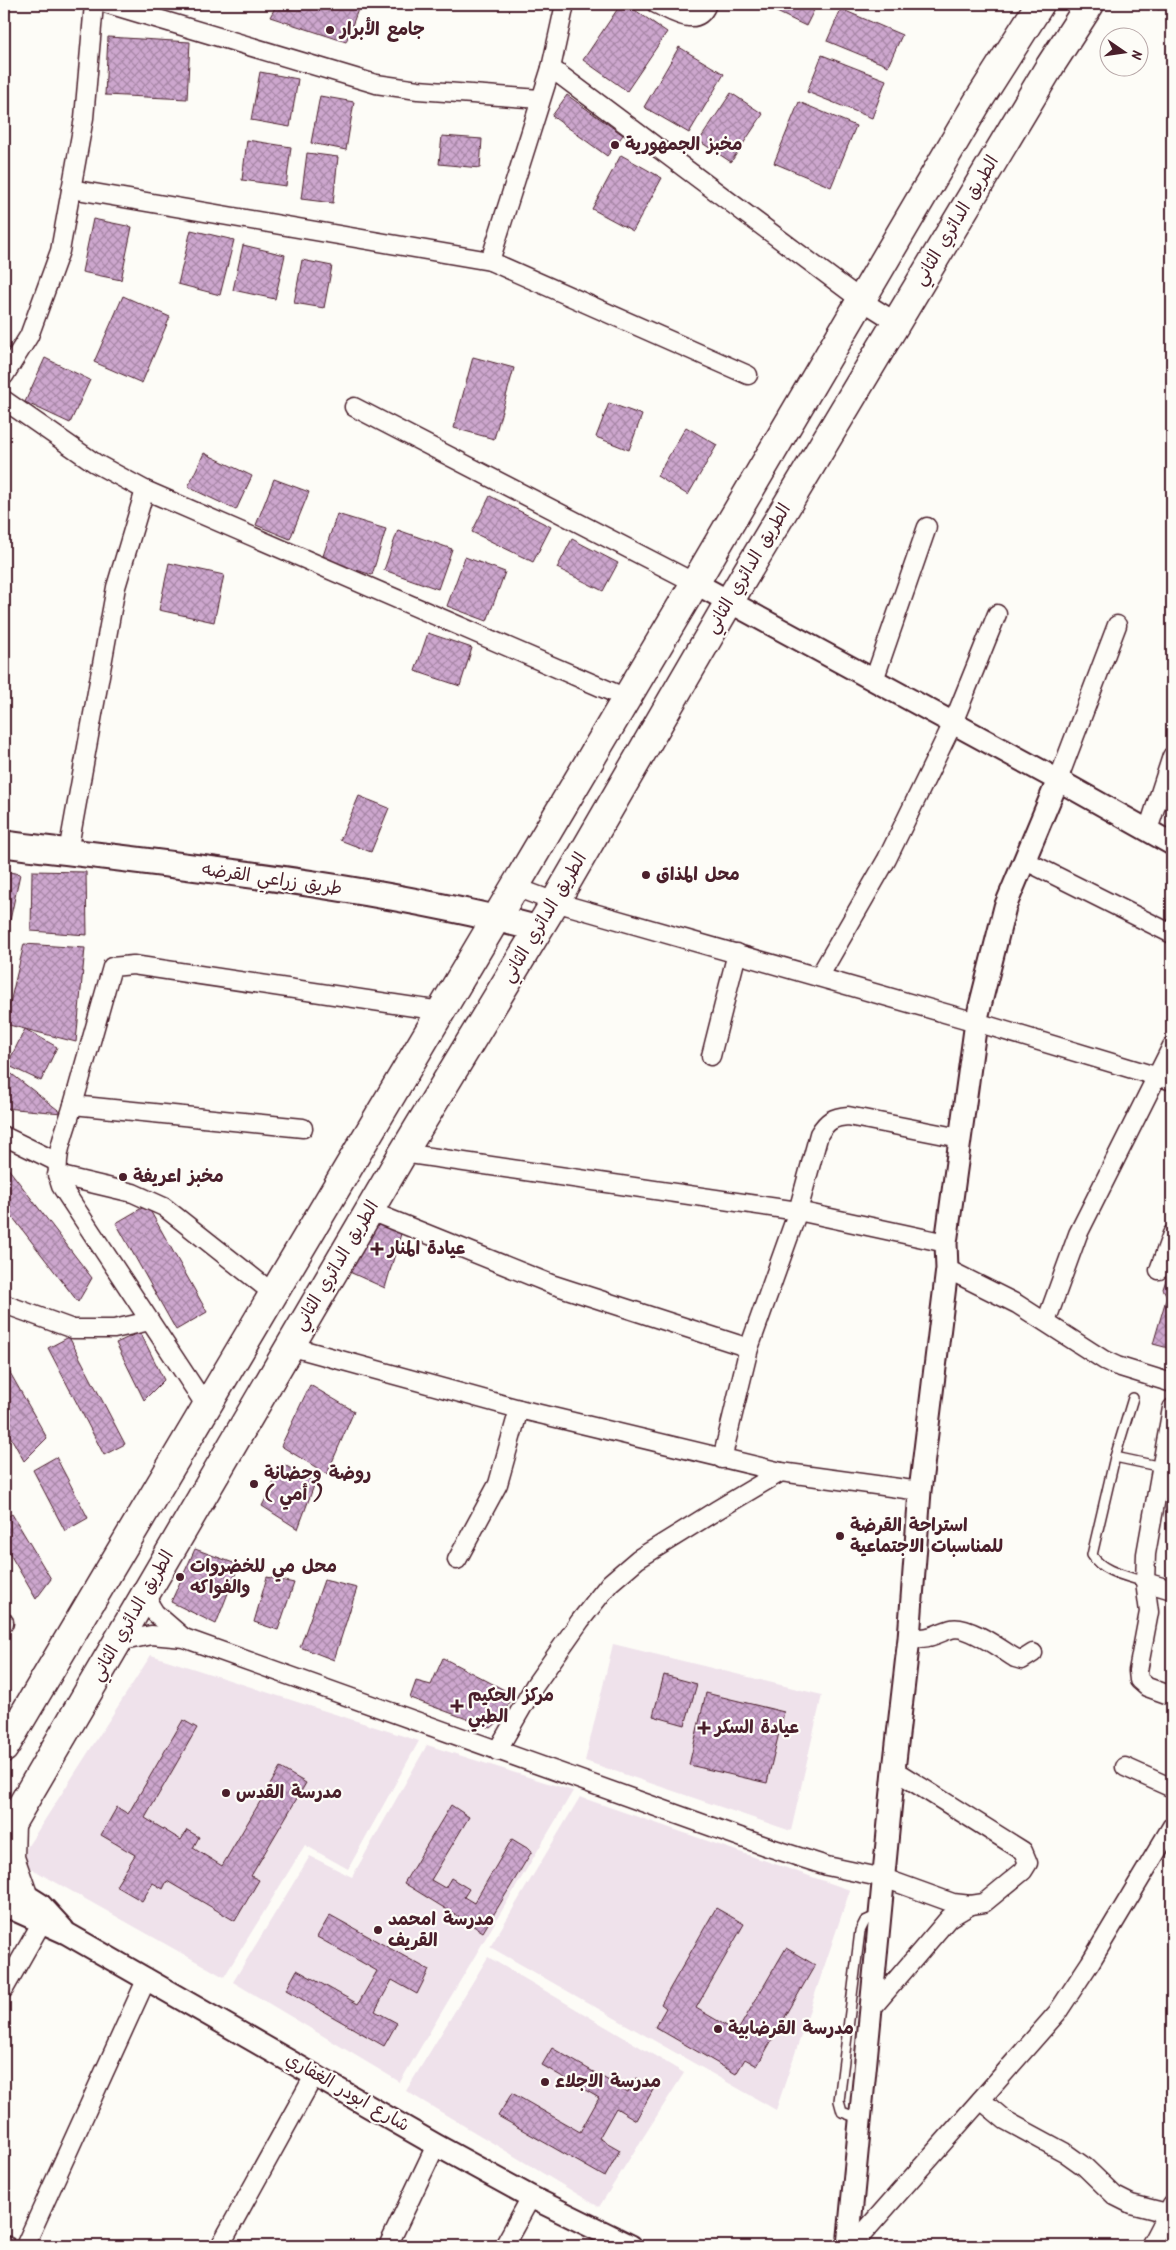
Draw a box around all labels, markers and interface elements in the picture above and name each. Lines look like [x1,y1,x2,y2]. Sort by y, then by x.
place label: جامع الأبرار [338,16,425,45]
marker: جامع الأبرار [324,24,336,36]
north arrow [1098,28,1148,78]
text: N [1124,48,1147,62]
place label: مخبز الجمهورية [625,131,743,160]
marker: مخبز الجمهورية [609,139,621,151]
street label: الطريق الدائري الثاني [907,150,1007,292]
street label: الطريق الدائري الثاني [699,498,799,640]
street label: الطريق الدائري الثاني [495,847,595,989]
street label: طريق زراعي القرضه [200,856,344,904]
place label: محل المذاق [656,861,740,890]
marker: محل المذاق [640,869,652,881]
place label: مخبز اعريفة [133,1163,224,1192]
marker: مخبز اعريفة [117,1171,129,1183]
street label: الطريق الدائري الثاني [287,1195,387,1337]
place label: عيادة المنار [386,1235,465,1264]
marker: عيادة المنار [370,1242,384,1256]
place label: روضة وحضانة ( أمي ) [264,1460,371,1510]
marker: روضة وحضانة ( أمي ) [248,1478,260,1490]
place label: استراحة القرضة للمناسبات الاجتماعية [850,1512,1003,1562]
marker: استراحة القرضة للمناسبات الاجتماعية [834,1530,846,1542]
street label: الطريق الدائري الثاني [84,1545,182,1687]
place label: محل مي للخضروات والفواكه [190,1553,337,1603]
marker: محل مي للخضروات والفواكه [174,1571,186,1583]
place label: مركز الحكيم الطبي [468,1682,554,1732]
marker: مركز الحكيم الطبي [450,1699,464,1713]
place label: عيادة السكر [713,1714,799,1743]
marker: عيادة السكر [697,1721,711,1735]
place label: مدرسة القدس [236,1779,342,1808]
marker: مدرسة القدس [220,1787,232,1799]
place label: مدرسة امحمد القريف [388,1906,494,1956]
marker: مدرسة امحمد القريف [372,1924,384,1936]
place label: مدرسة القرضابية [728,2015,854,2044]
marker: مدرسة القرضابية [712,2023,724,2035]
street label: شارع ابودر الغفاري [280,2046,414,2140]
place label: مدرسة الاجلاء [555,2068,661,2097]
marker: مدرسة الاجلاء [539,2076,551,2088]

